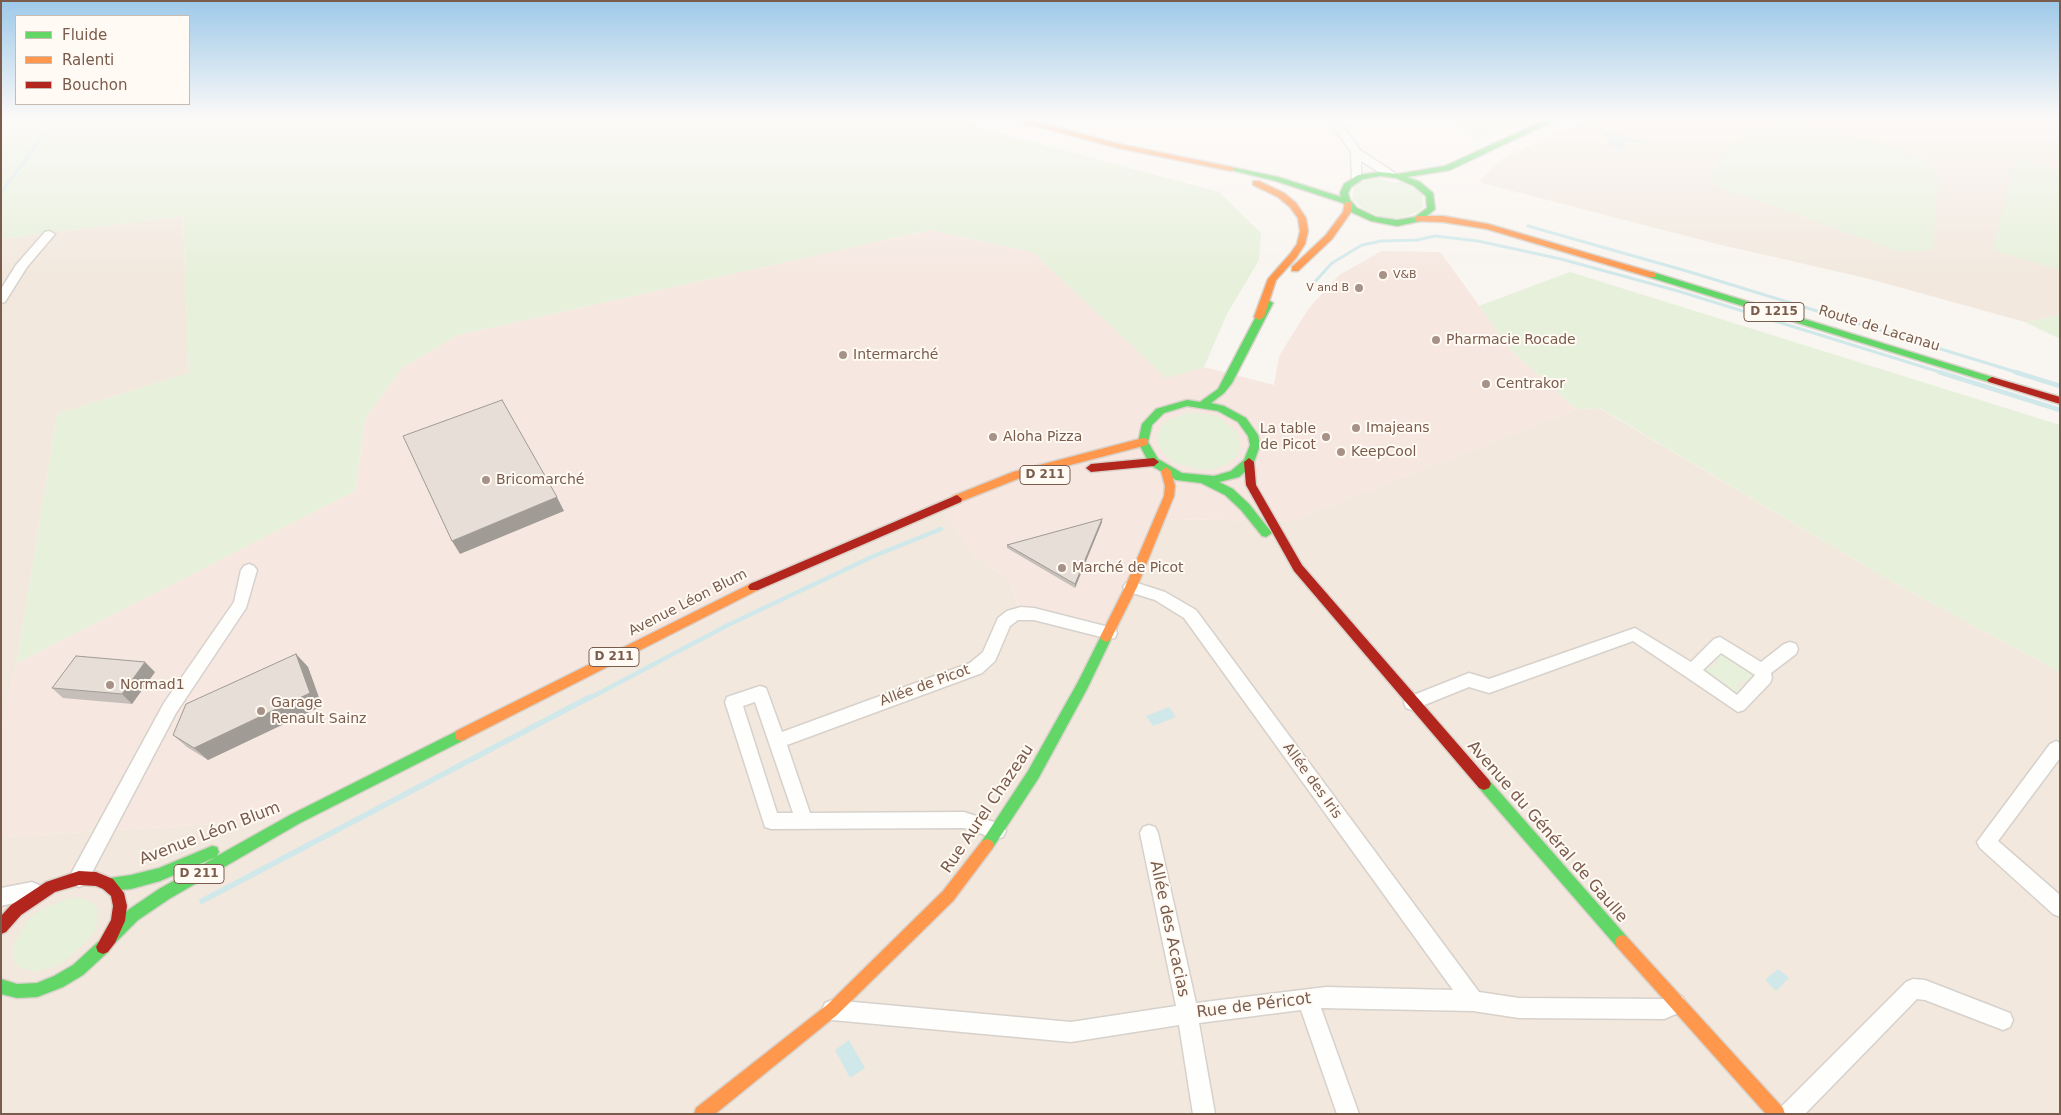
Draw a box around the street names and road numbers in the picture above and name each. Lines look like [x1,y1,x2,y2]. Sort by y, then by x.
road number: D 1215 [1744,302,1804,322]
street label: Route de Lacanau [1816,303,1942,355]
road number: D 211 [1020,466,1070,484]
street label: Avenue Léon Blum [626,566,750,640]
road number: D 211 [589,648,639,666]
street label: Allée de Picot [878,662,972,710]
street label: Avenue du Général de Gaulle [1463,737,1631,927]
street label: Allée des Iris [1279,740,1345,822]
street label: Rue Aurel Chazeau [938,741,1038,877]
street label: Avenue Léon Blum [137,798,283,870]
street label: Allée des Acacias [1145,859,1193,999]
road number: D 211 [174,864,224,884]
street label: Rue de Péricot [1196,989,1312,1023]

